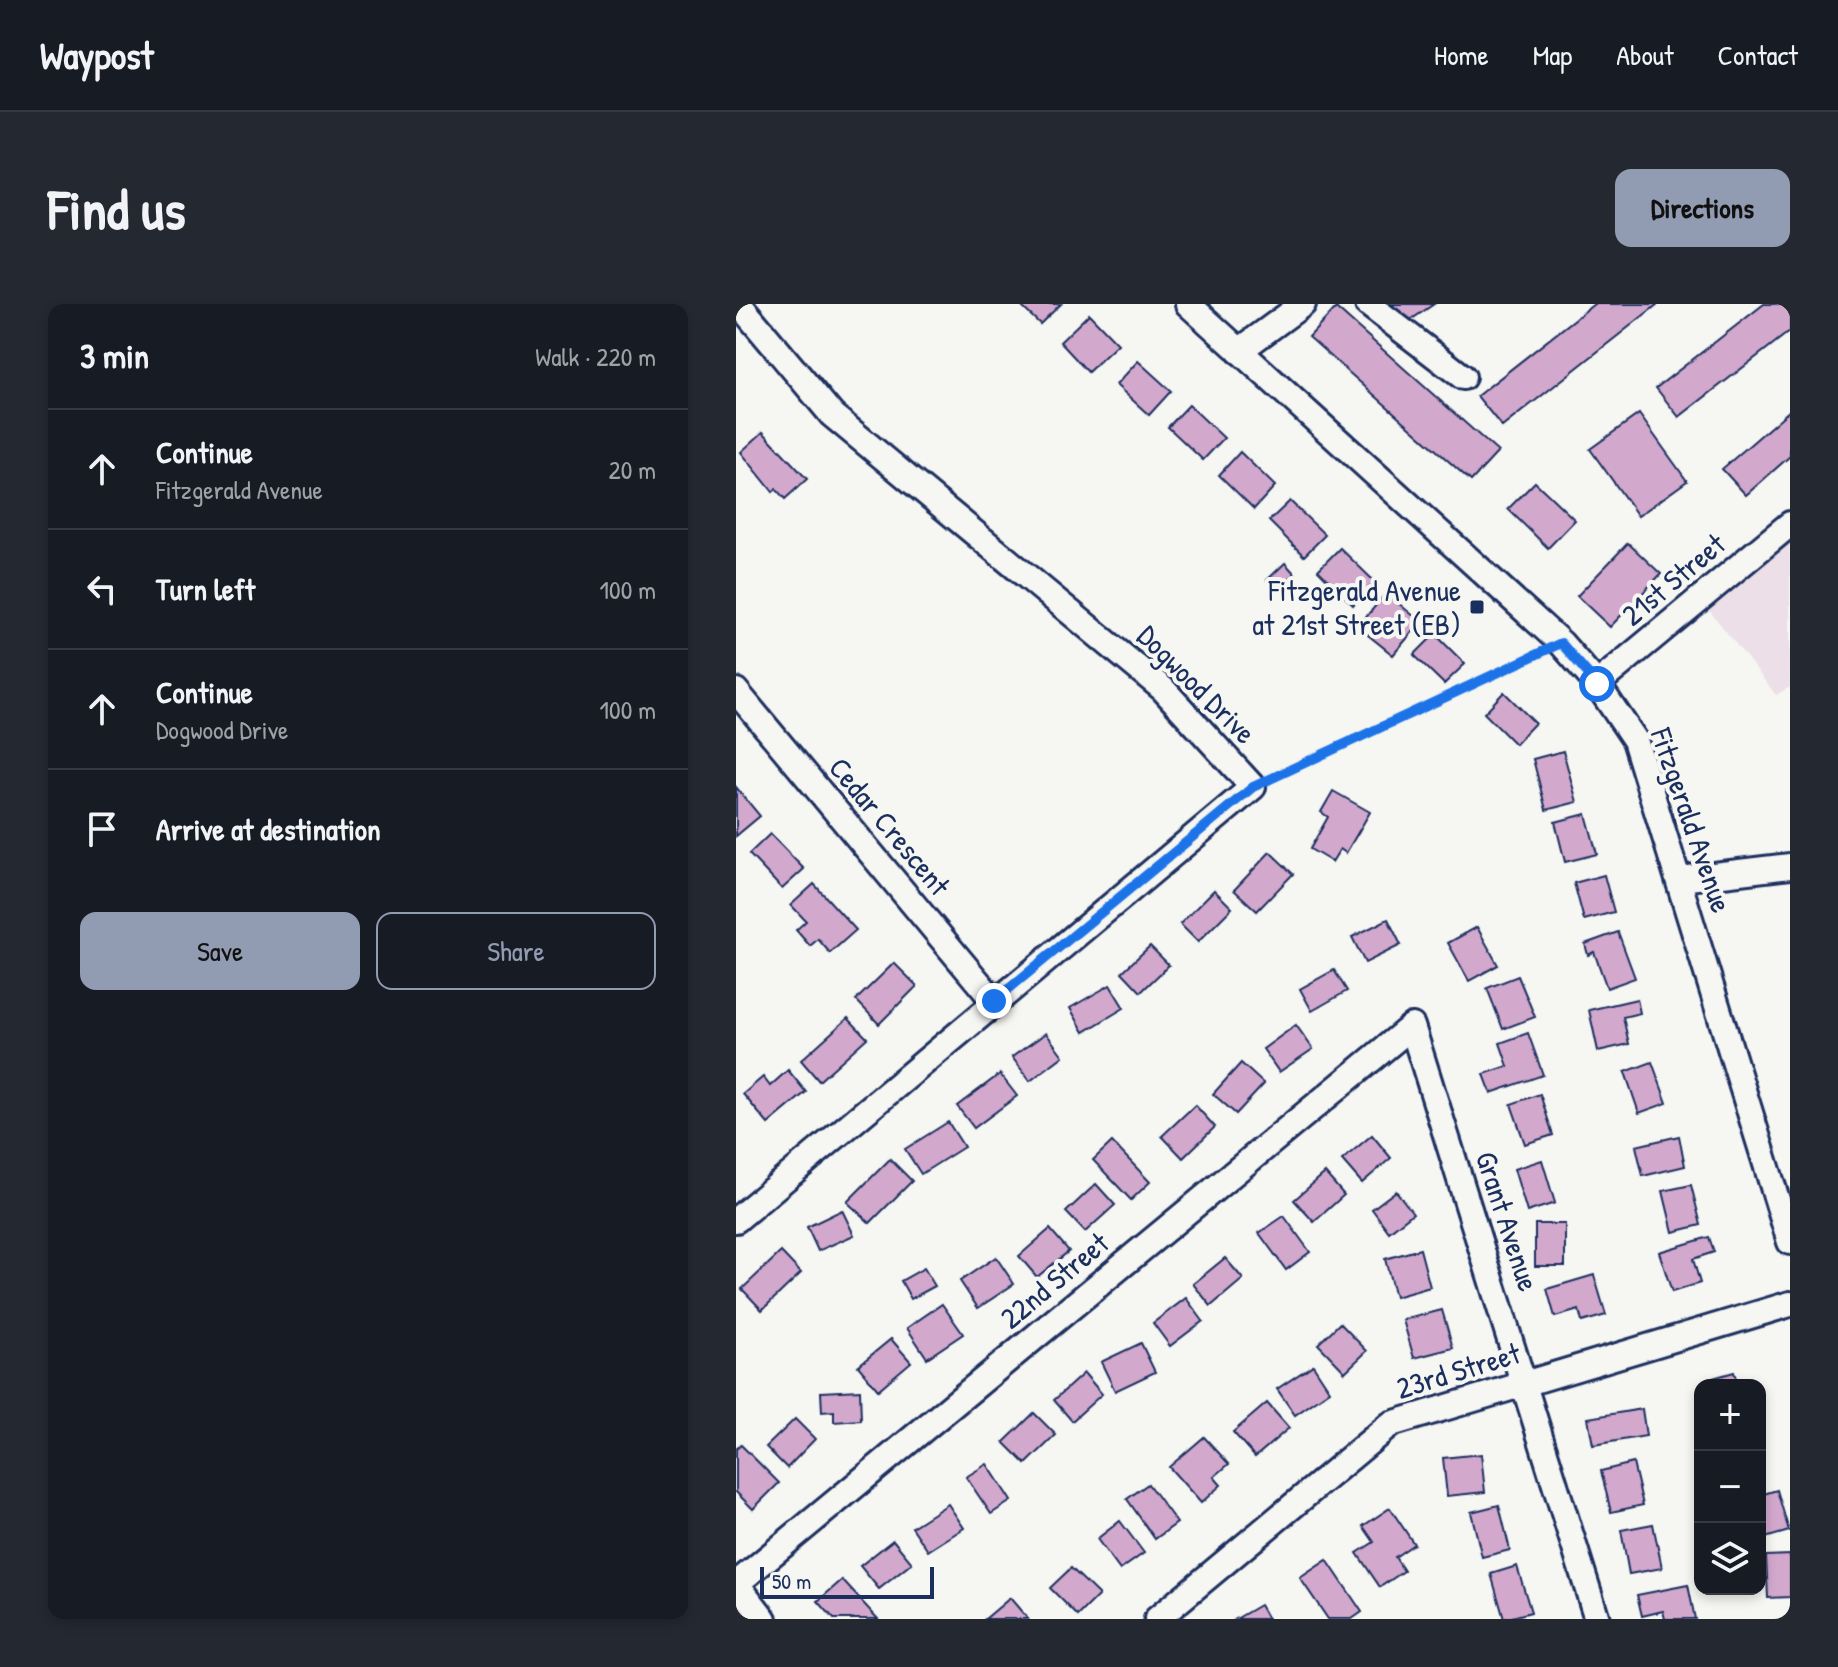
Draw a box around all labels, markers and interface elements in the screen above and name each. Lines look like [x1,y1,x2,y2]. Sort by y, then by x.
text: Waypost [40,29,154,81]
text: Home [1434,36,1489,74]
text: Map [1533,36,1572,74]
text: About [1616,36,1674,74]
text: Contact [1718,36,1798,74]
button: Directions [1615,169,1790,247]
text: Find us [48,171,186,246]
text: 3 min [80,333,149,379]
text: Walk · 220 m [535,339,656,374]
text: Continue [156,432,253,472]
icon: ahead [80,447,124,491]
text: 20 m [609,452,656,487]
text: Fitzgerald Avenue [156,472,323,507]
street label: 21st Street [1613,524,1734,634]
icon: left [80,567,124,611]
text: Turn left [156,569,255,609]
place label: Fitzgerald Avenue at 21st Street (EB) [1252,570,1461,644]
text: 100 m [600,572,656,607]
marker: Fitzgerald Avenue at 21st Street (EB) [1468,598,1486,616]
street label: Dogwood Drive [1129,616,1265,752]
route start [1579,666,1615,702]
text: Continue [156,672,253,712]
icon: ahead [80,687,124,731]
text: 100 m [600,692,656,727]
text: Dogwood Drive [156,712,288,747]
street label: Fitzgerald Avenue [1641,722,1742,918]
street label: Cedar Crescent [820,748,960,904]
icon: arrive [80,807,124,851]
text: Arrive at destination [156,809,381,849]
button: Save [80,912,360,990]
button: Share [376,912,656,990]
route end [976,983,1012,1019]
street label: Grant Avenue [1467,1146,1549,1296]
street label: 22nd Street [991,1222,1117,1337]
street label: 23rd Street [1391,1332,1525,1408]
map controls [1694,1379,1766,1595]
button: + [1694,1379,1766,1451]
button: − [1694,1451,1766,1523]
button: layers [1694,1523,1766,1595]
scale bar [760,1563,934,1599]
text: 50 m [772,1566,811,1596]

